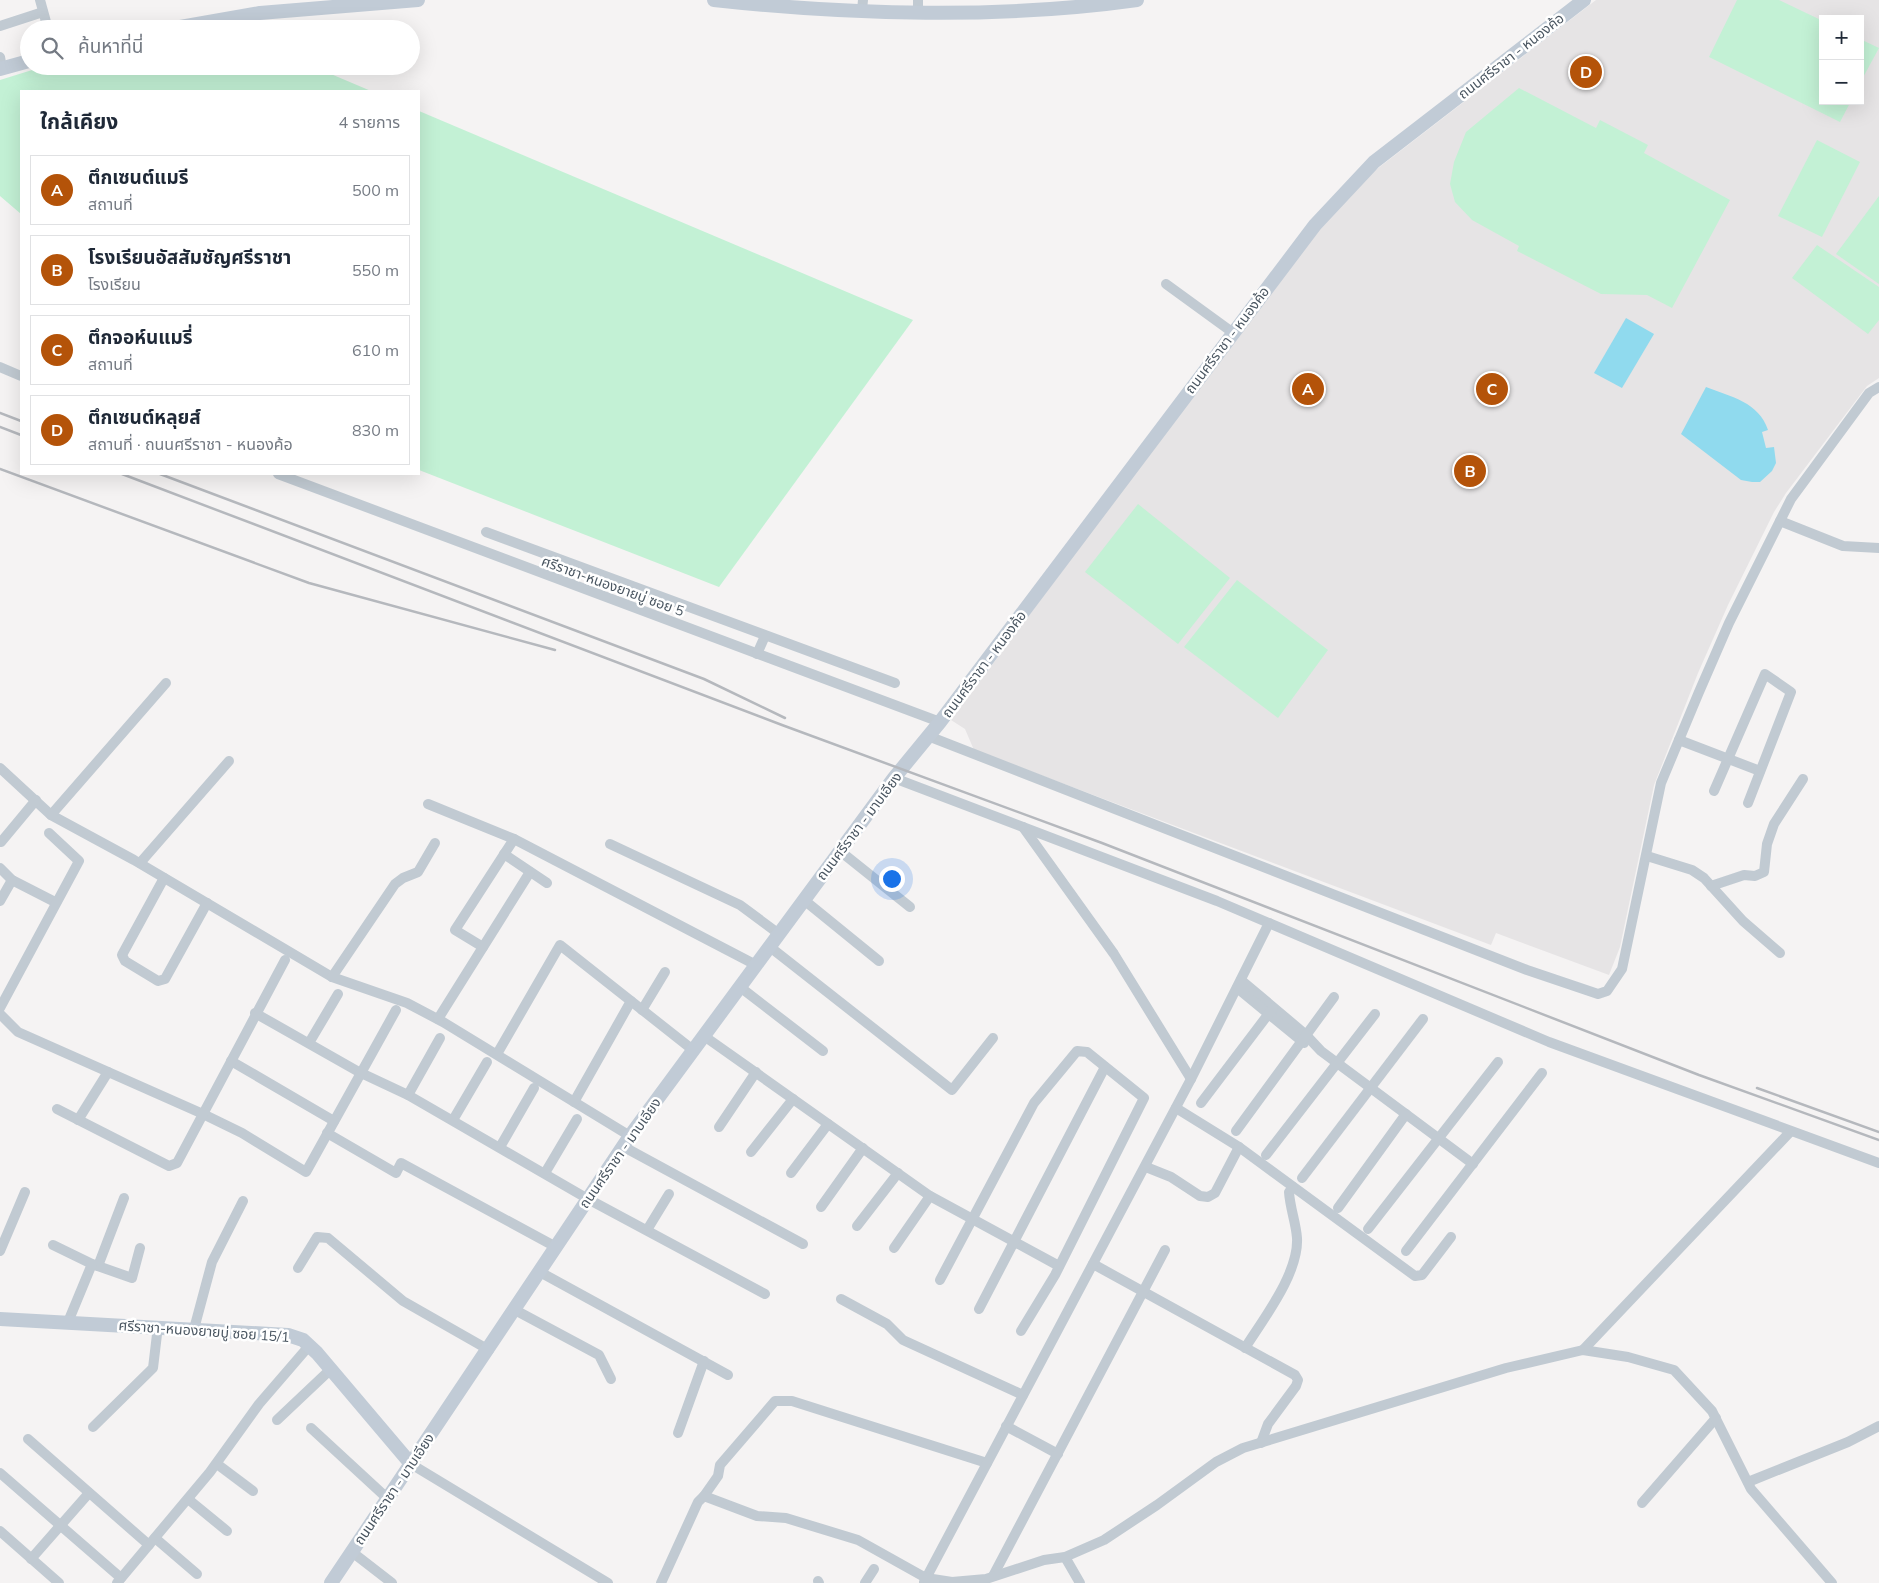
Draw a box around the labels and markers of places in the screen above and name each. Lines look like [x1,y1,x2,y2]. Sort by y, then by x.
pin: D [1570,53,1602,91]
pin: A [1292,370,1324,408]
pin: C [1476,370,1508,408]
pin: B [1454,452,1486,490]

